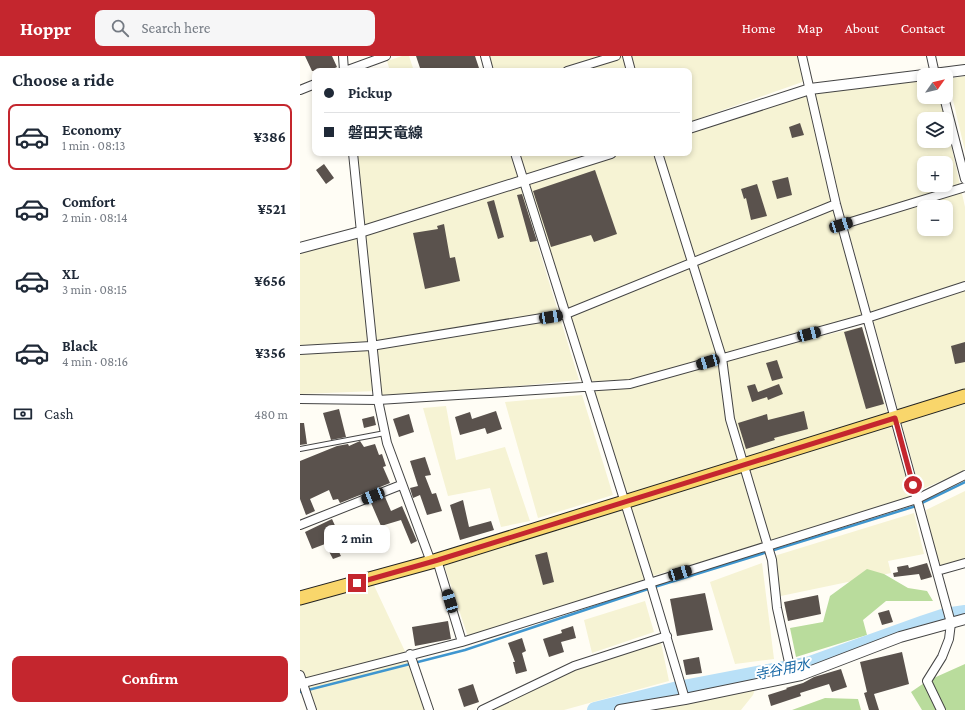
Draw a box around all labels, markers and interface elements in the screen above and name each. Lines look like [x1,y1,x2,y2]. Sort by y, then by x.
search box [95,10,375,46]
icon: search [109,17,131,39]
text: Hoppr [20,18,71,39]
text: Search here [141,20,210,36]
text: Home [742,20,775,36]
text: Map [797,20,823,36]
text: About [845,20,879,36]
text: Contact [901,20,945,36]
north arrow [917,68,953,104]
map controls [917,68,953,236]
text: Choose a ride [12,70,114,90]
text: Pickup [348,85,392,101]
button: layers [917,112,953,148]
icon: car [14,119,50,155]
text: Economy [62,122,121,138]
text: 磐田天竜線 [348,125,423,141]
text: ¥386 [254,129,286,145]
text: 1 min · 08:13 [62,138,125,153]
button: + [917,156,953,192]
icon: car [14,191,50,227]
text: Comfort [62,194,116,210]
button: − [917,200,953,236]
text: ¥521 [257,201,286,217]
text: 2 min · 08:14 [62,210,128,225]
car [828,216,854,234]
icon: car [14,263,50,299]
text: XL [62,266,79,282]
text: ¥656 [254,273,286,289]
text: 3 min · 08:15 [62,282,127,297]
car [538,309,564,325]
car [796,325,822,343]
icon: car [14,335,50,371]
text: Black [62,338,97,354]
text: ¥356 [255,345,286,361]
car [695,353,721,371]
text: 4 min · 08:16 [62,354,128,369]
icon: cash [12,403,34,425]
text: Cash [44,406,74,422]
text: 480 m [254,407,288,422]
route start [904,476,922,494]
car [360,486,386,506]
callout: 2 min [324,525,390,553]
text: 2 min [341,531,373,546]
car [667,564,693,582]
route end [348,574,366,592]
car [441,588,459,614]
water label: 寺谷用水 [753,655,813,683]
button: Confirm [12,656,288,702]

